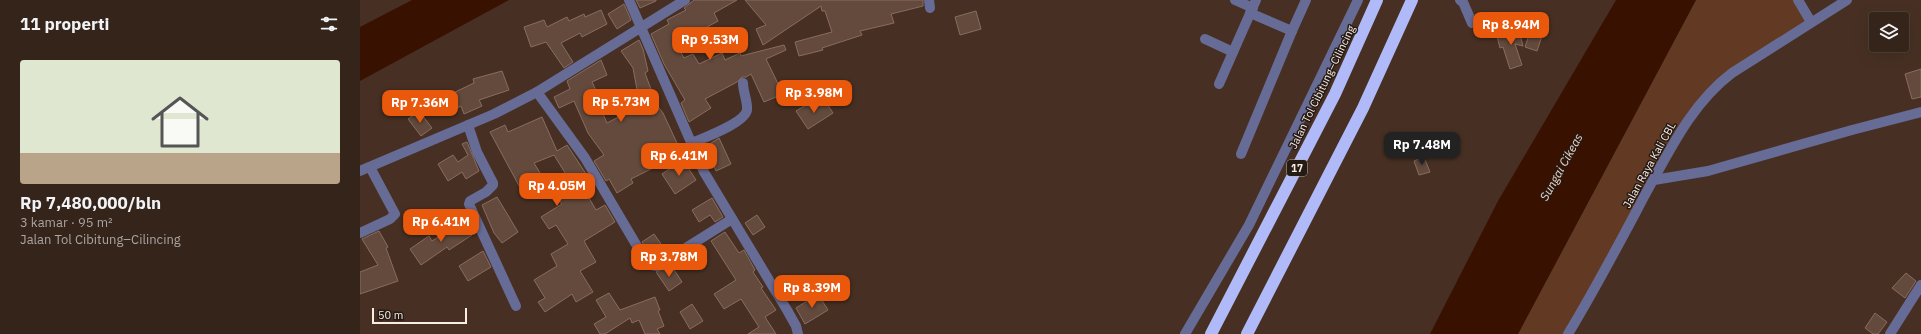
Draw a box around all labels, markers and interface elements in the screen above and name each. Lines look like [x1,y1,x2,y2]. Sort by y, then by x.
pin: Rp 8.94M [1470,12,1552,46]
map controls [1869,12,1909,52]
button: layers [1869,12,1909,52]
text: 11 properti [20,13,109,35]
icon: filters [318,13,340,35]
text: Rp 8.94M [1482,16,1540,33]
street label: Jalan Tol Cibitung–Cilincing [1286,23,1358,151]
pin: Rp 9.53M [669,27,751,61]
text: Rp 9.53M [681,31,739,48]
pin: Rp 3.98M [773,80,855,114]
text: Rp 3.98M [785,84,843,101]
icon: home [144,86,216,158]
pin: Rp 5.73M [580,89,662,123]
pin: Rp 7.36M [379,90,461,124]
text: Rp 5.73M [592,93,650,110]
text: Rp 7.36M [391,94,449,111]
street label: Jalan Raya Kali CBL [1620,119,1679,211]
water label: Sungai Cikeas [1536,130,1586,203]
pin: Rp 7.48M [1381,132,1463,166]
text: Rp 7.48M [1393,136,1451,153]
pin: Rp 6.41M [638,143,720,177]
text: Rp 6.41M [650,147,708,164]
road number: 17 [1287,160,1307,176]
pin: Rp 4.05M [516,173,598,207]
text: Rp 4.05M [528,177,586,194]
text: Rp 7,480,000/bln [20,192,161,214]
pin: Rp 6.41M [400,209,482,243]
text: Rp 6.41M [412,213,470,230]
text: 3 kamar · 95 m² [20,214,113,231]
text: Jalan Tol Cibitung–Cilincing [20,231,181,248]
pin: Rp 3.78M [628,244,710,278]
text: Rp 3.78M [640,248,698,265]
pin: Rp 8.39M [771,275,853,309]
text: Rp 8.39M [783,279,841,296]
scale bar [372,306,467,325]
text: 50 m [378,308,403,322]

